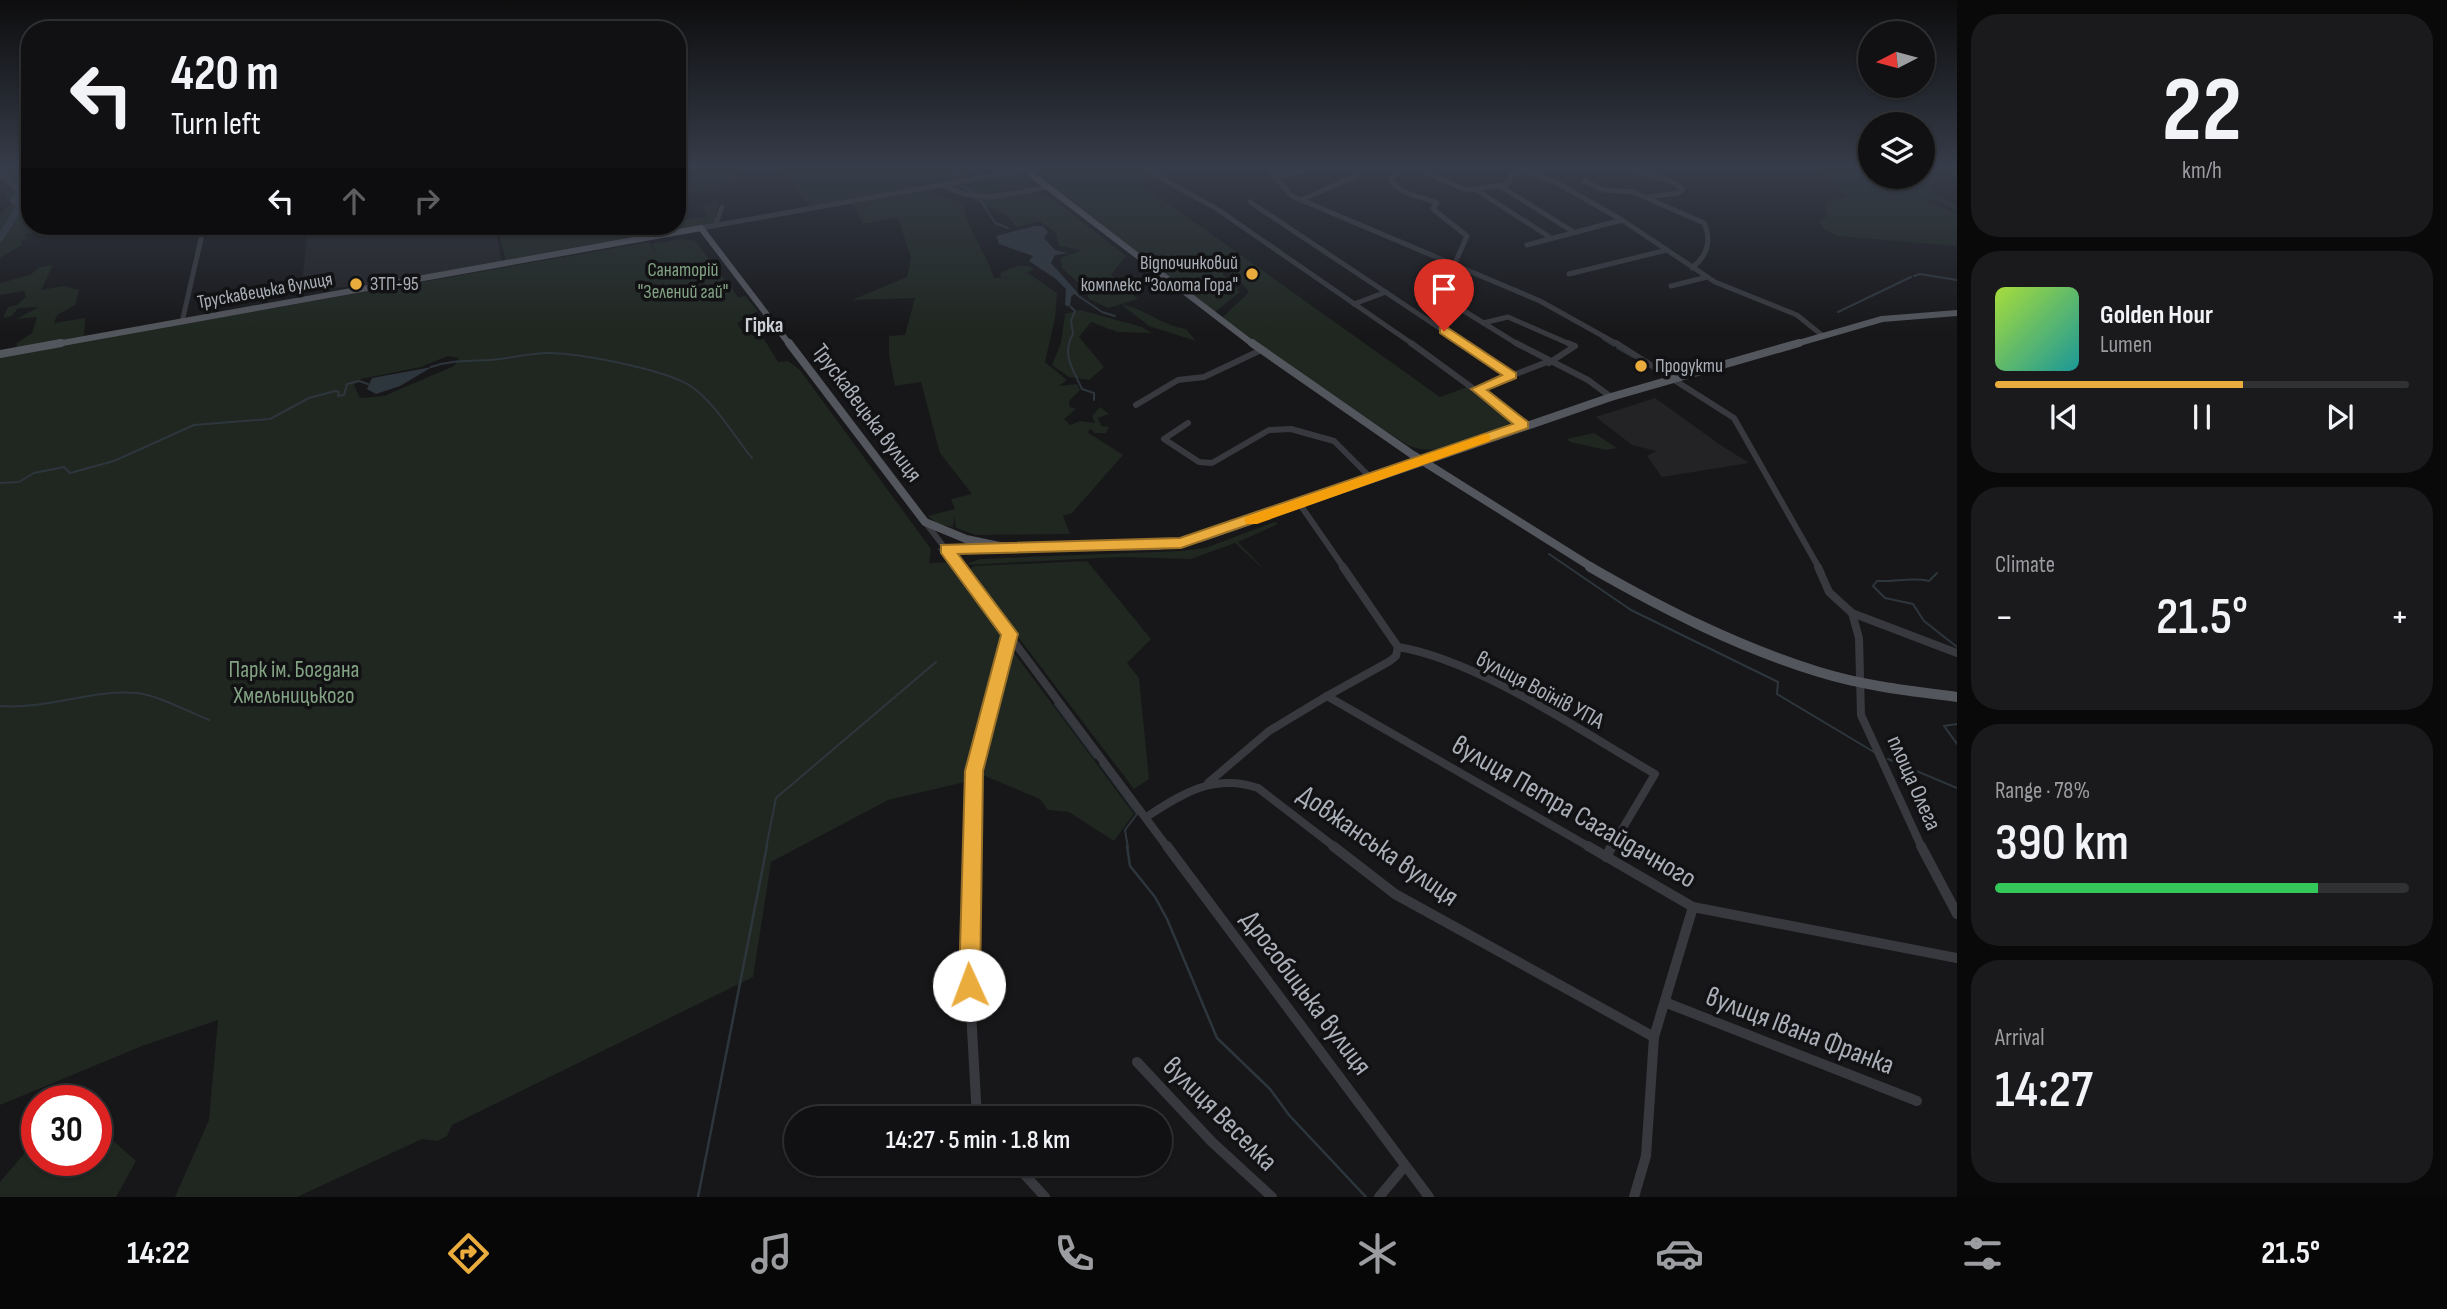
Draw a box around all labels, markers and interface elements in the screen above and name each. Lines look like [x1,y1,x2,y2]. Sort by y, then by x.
north arrow [1858,21,1936,98]
map controls [1858,21,1935,189]
text: 420 m [171,45,279,104]
icon: left [56,49,147,140]
text: 22 [2162,57,2242,166]
text: Turn left [171,105,261,144]
button: layers [1858,112,1935,189]
text: km/h [2182,157,2222,185]
icon: left [262,182,300,220]
icon: ahead [335,182,373,220]
icon: right [408,182,446,220]
place label: Відпочинковий комплекс "Золота Гора" [1081,252,1238,297]
park label: Санаторій "Зелений гай" [638,259,728,304]
pin [1414,259,1474,331]
marker: Відпочинковий комплекс "Золота Гора" [1244,266,1260,282]
street label: Трускавецька вулиця [196,268,334,314]
icon: arrive [1425,270,1463,308]
place label: ЗТП-95 [370,273,419,296]
marker: ЗТП-95 [348,276,364,292]
text: Golden Hour [2100,300,2213,331]
district label: Гірка [745,313,783,338]
text: Lumen [2100,331,2152,359]
street label: Трускавецька вулиця [806,338,928,488]
place label: Продукти [1655,355,1723,378]
marker: Продукти [1633,358,1649,374]
icon: previous [2045,398,2083,436]
icon: pause [2183,398,2221,436]
icon: next [2321,398,2359,436]
text: Climate [1995,551,2055,579]
text: 21.5° [2156,586,2248,649]
text: − [1995,595,2014,640]
text: + [2390,595,2409,640]
street label: вулиця Воїнів УПА [1471,645,1609,735]
park label: Парк ім. Богдана Хмельницького [229,656,359,710]
street label: вулиця Петра Сагайдачного [1446,729,1702,895]
street label: площа Олега [1881,731,1947,835]
text: Range · 78% [1995,777,2090,805]
street label: Довжанська вулиця [1291,778,1465,914]
text: 390 km [1995,812,2129,875]
street label: Дрогобицька вулиця [1233,904,1379,1082]
position arrow [932,948,1006,1022]
street label: вулиця Івана Франка [1701,980,1899,1082]
text: Arrival [1995,1024,2044,1052]
street label: вулиця Веселка [1156,1050,1284,1178]
text: 14:27 [1995,1059,2093,1122]
speed limit sign: 30 [21,1085,112,1176]
text: 14:27 · 5 min · 1.8 km [886,1125,1070,1156]
icon: directions [444,1229,493,1278]
icon: music [747,1229,796,1278]
icon: phone [1050,1229,1099,1278]
icon: climate [1353,1229,1402,1278]
icon: car [1655,1229,1704,1278]
icon: filters [1958,1229,2007,1278]
text: 14:22 [127,1234,190,1273]
text: 21.5° [2261,1234,2320,1273]

